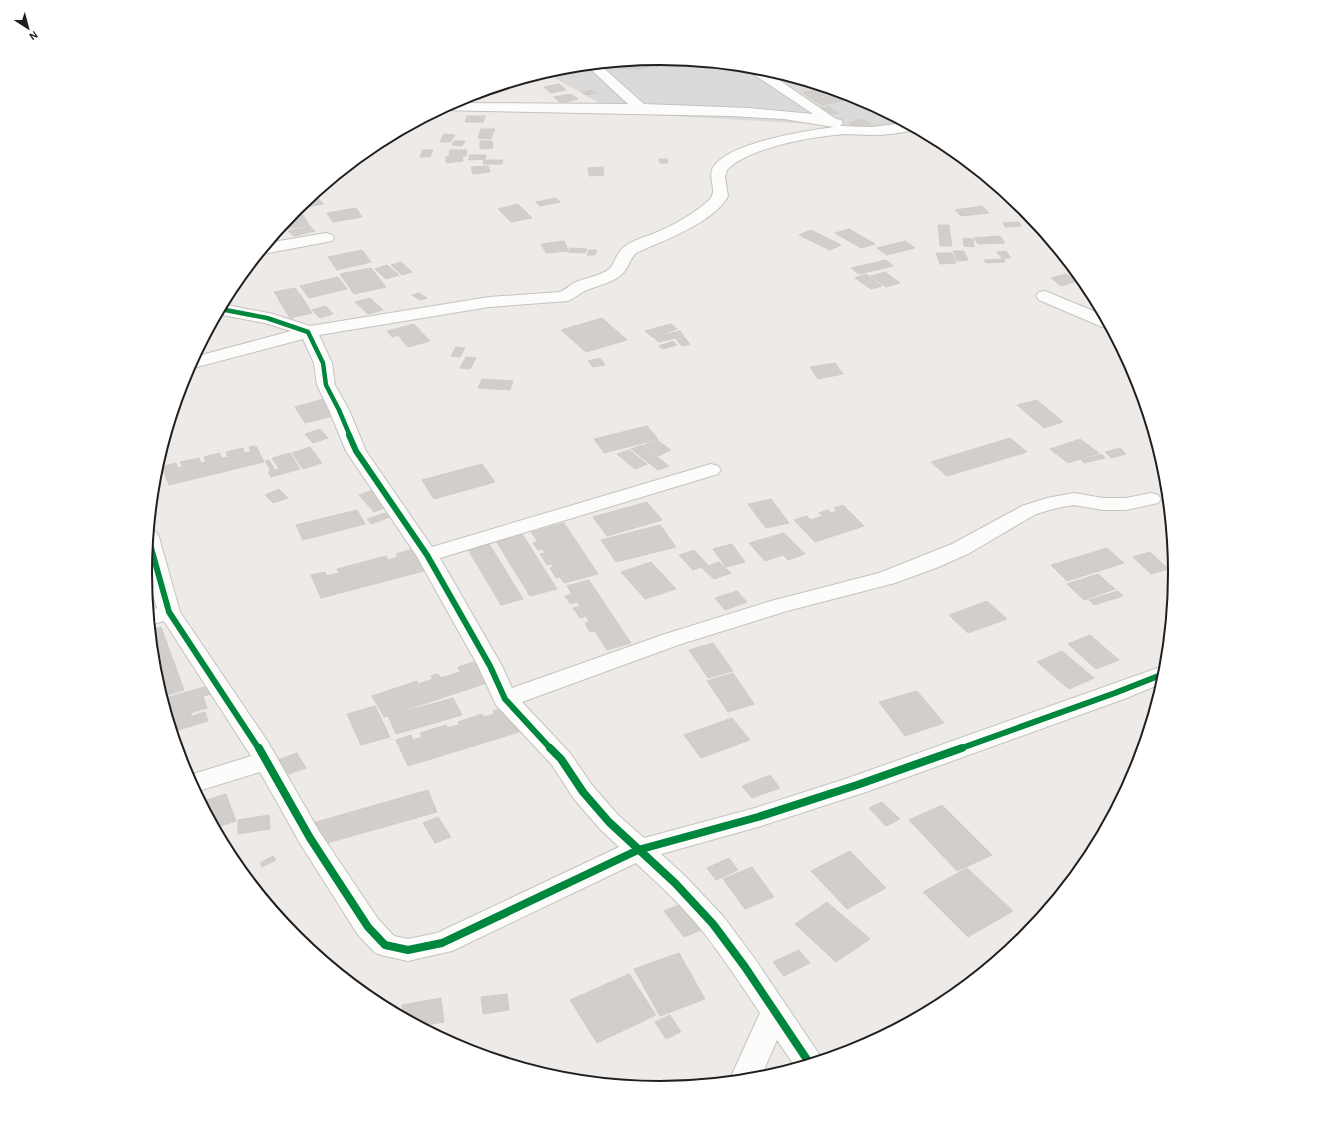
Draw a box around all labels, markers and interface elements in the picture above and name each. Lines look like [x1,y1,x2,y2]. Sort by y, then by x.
north arrow [8,8,48,48]
text: N [27,29,40,42]

